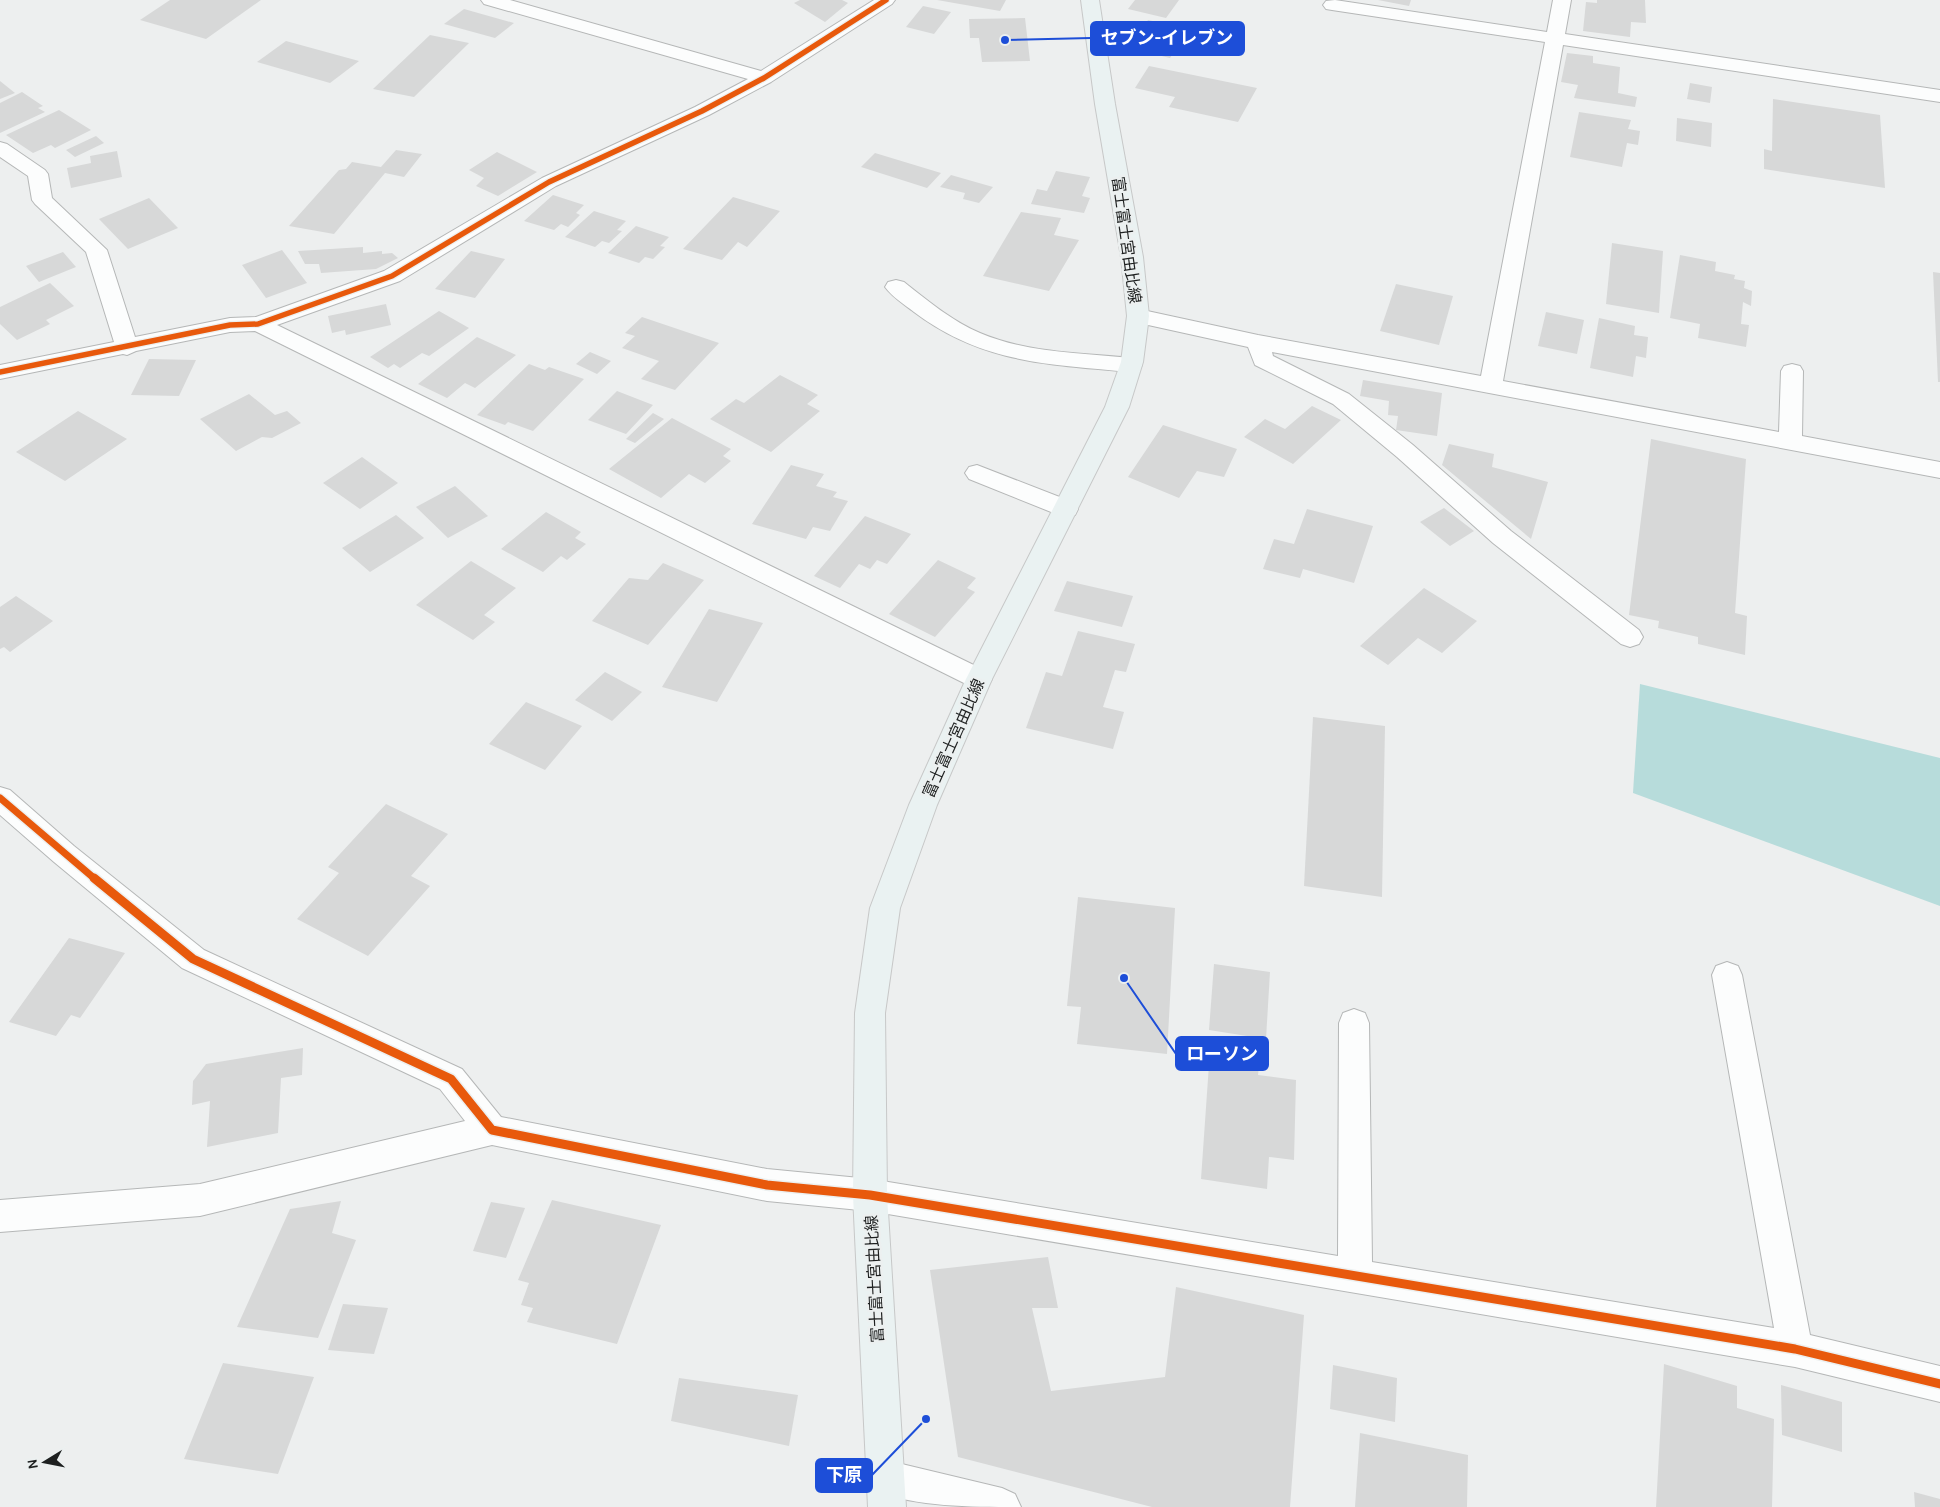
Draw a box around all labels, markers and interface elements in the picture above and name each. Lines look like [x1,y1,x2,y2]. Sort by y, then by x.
callout: セブン-イレブン [1091,22,1244,55]
text: セブン-イレブン [1101,27,1233,49]
street label: 富士富士宮由比線 [1108,175,1145,305]
street label: 富士富士宮由比線 [919,676,988,801]
callout: ローソン [1176,1037,1268,1070]
text: ローソン [1186,1043,1258,1065]
street label: 富士富士宮由比線 [862,1215,887,1343]
north arrow [20,1437,70,1487]
text: N [23,1458,42,1471]
callout: 下原 [816,1459,872,1492]
text: 下原 [826,1464,862,1486]

